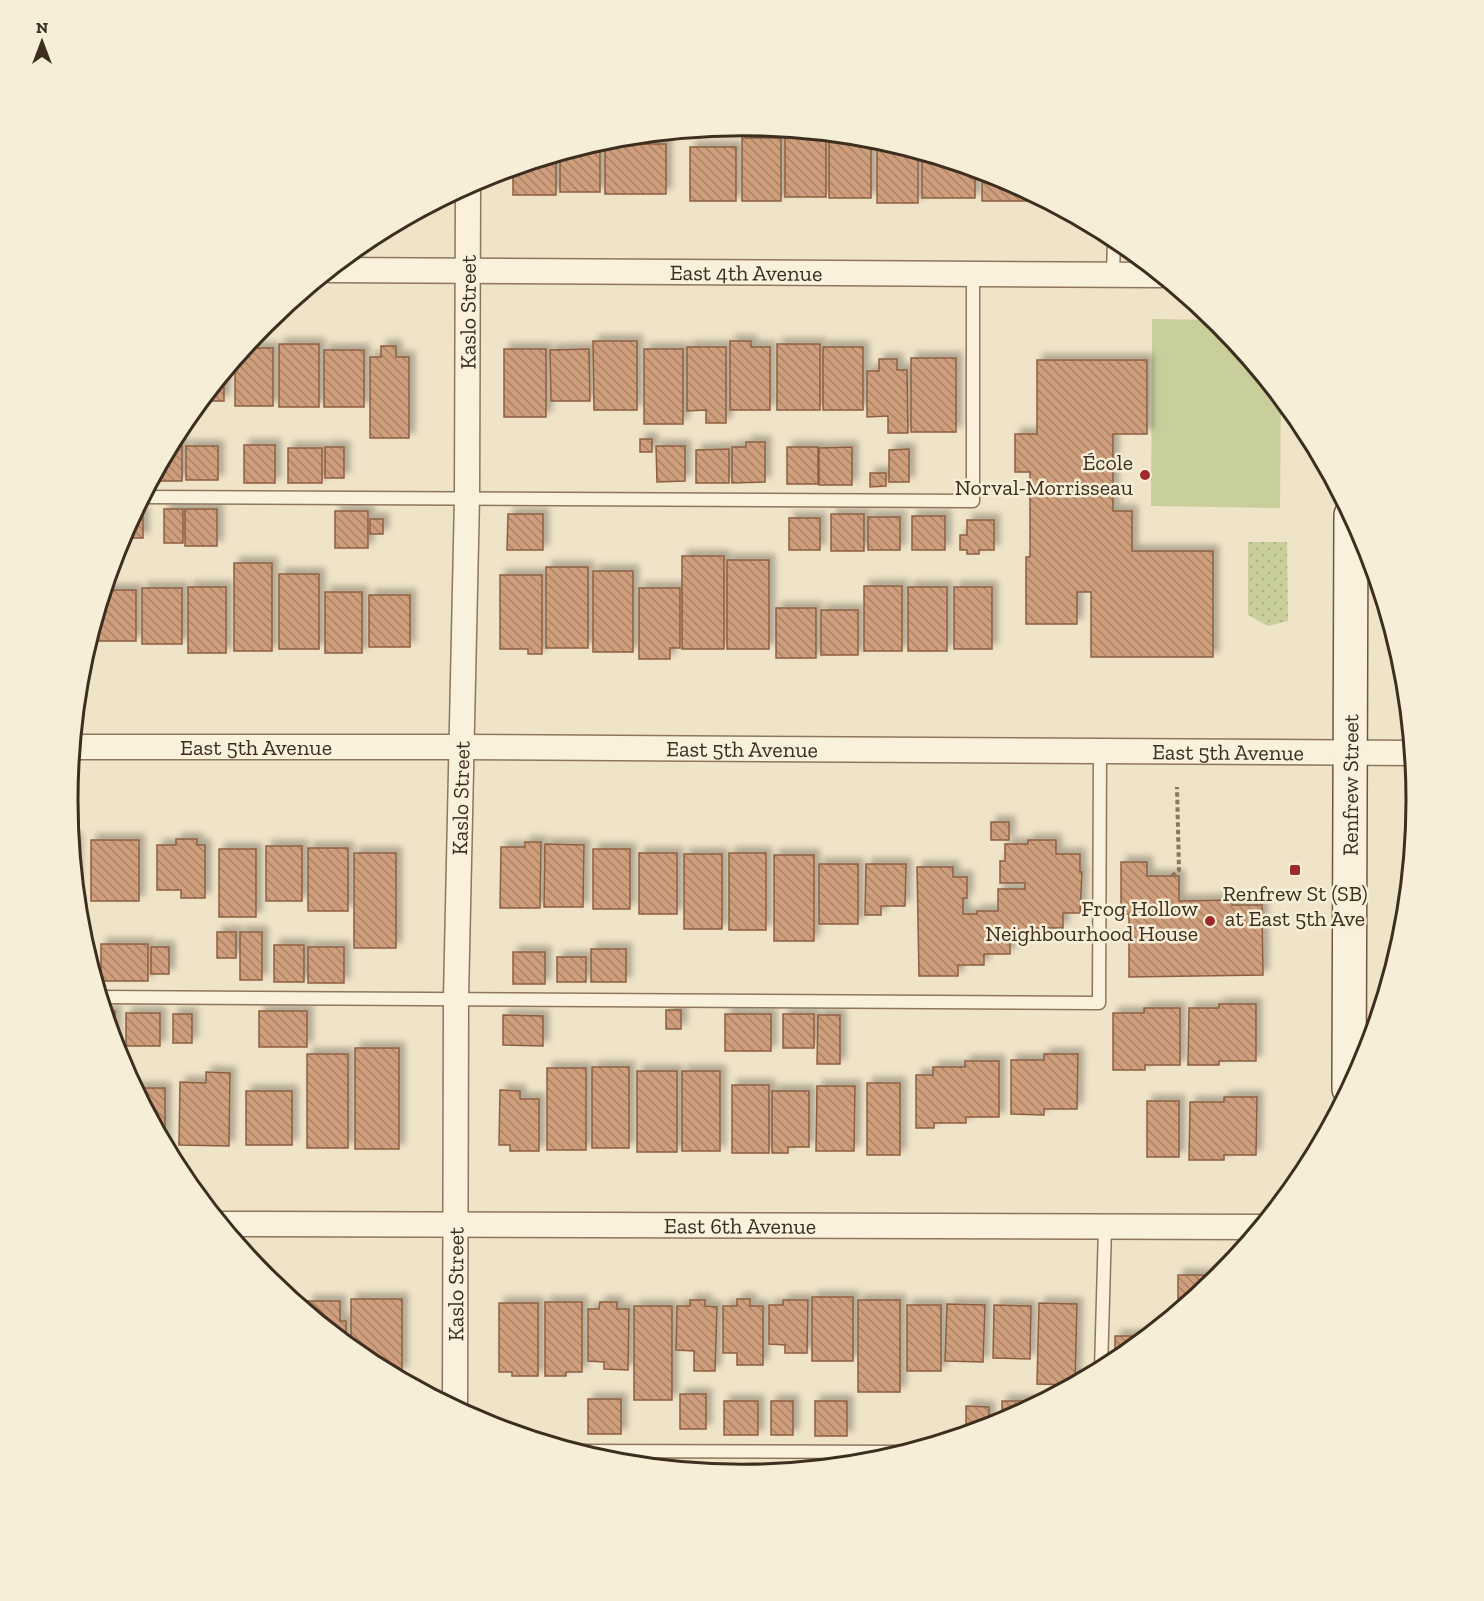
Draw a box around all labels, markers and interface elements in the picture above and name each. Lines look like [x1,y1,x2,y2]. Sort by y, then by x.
north arrow [12,12,72,72]
text: N [36,18,48,37]
street label: Kaslo Street [454,254,481,369]
street label: East 4th Avenue [670,259,822,286]
place label: École Norval-Morrisseau [955,449,1134,501]
marker: École Norval-Morrisseau [1138,468,1152,482]
street label: Renfrew Street [1336,713,1364,856]
street label: East 5th Avenue [180,734,332,761]
street label: East 5th Avenue [666,735,818,763]
street label: East 5th Avenue [1152,738,1304,766]
street label: Kaslo Street [446,740,475,856]
marker: Renfrew St (SB) at East 5th Ave [1288,863,1302,877]
place label: Renfrew St (SB) at East 5th Ave [1223,880,1367,932]
place label: Frog Hollow Neighbourhood House [985,895,1198,947]
marker: Frog Hollow Neighbourhood House [1203,914,1217,928]
street label: East 6th Avenue [664,1212,816,1239]
street label: Kaslo Street [442,1226,469,1341]

